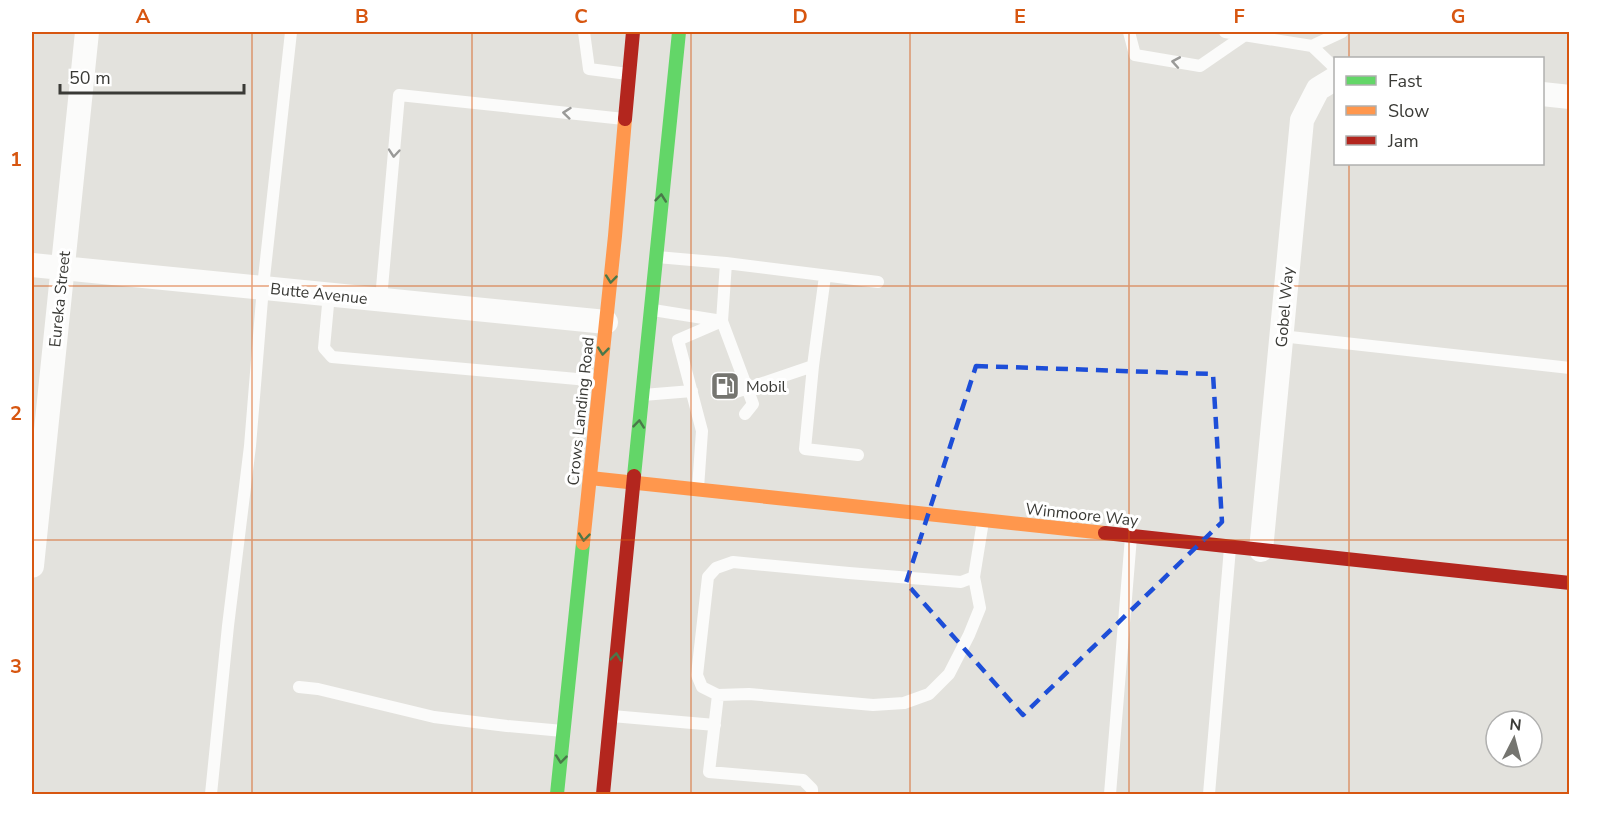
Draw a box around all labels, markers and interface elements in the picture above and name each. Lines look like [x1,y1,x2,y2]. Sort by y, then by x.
text: A [136,3,151,30]
text: B [355,3,369,30]
text: C [574,3,588,30]
text: D [792,3,808,30]
text: E [1014,3,1026,30]
text: F [1233,3,1245,30]
text: G [1451,3,1465,30]
one-way arrow [1171,56,1181,69]
scale bar [60,57,244,95]
legend [1334,57,1544,165]
text: 50 m [69,66,111,90]
text: Fast [1388,69,1423,93]
text: Slow [1388,99,1429,123]
one-way arrow [563,107,572,119]
text: Jam [1387,129,1419,153]
text: 1 [10,146,22,173]
one-way arrow [388,149,401,158]
one-way arrow [654,194,667,203]
street label: Eureka Street [44,250,76,348]
street label: Gobel Way [1271,265,1300,348]
one-way arrow [605,274,618,283]
street label: Butte Avenue [269,278,369,310]
street label: Crows Landing Road [562,336,600,487]
one-way arrow [597,347,610,356]
fuel station icon: Mobil [709,370,741,402]
place label: Mobil [746,376,787,398]
text: 2 [10,400,22,427]
one-way arrow [632,420,645,429]
street label: Winmoore Way [1024,498,1140,532]
one-way arrow [578,532,591,541]
text: 3 [10,653,22,680]
one-way arrow [609,653,622,662]
north arrow [1484,709,1544,769]
text: N [1508,714,1523,737]
one-way arrow [555,754,568,763]

